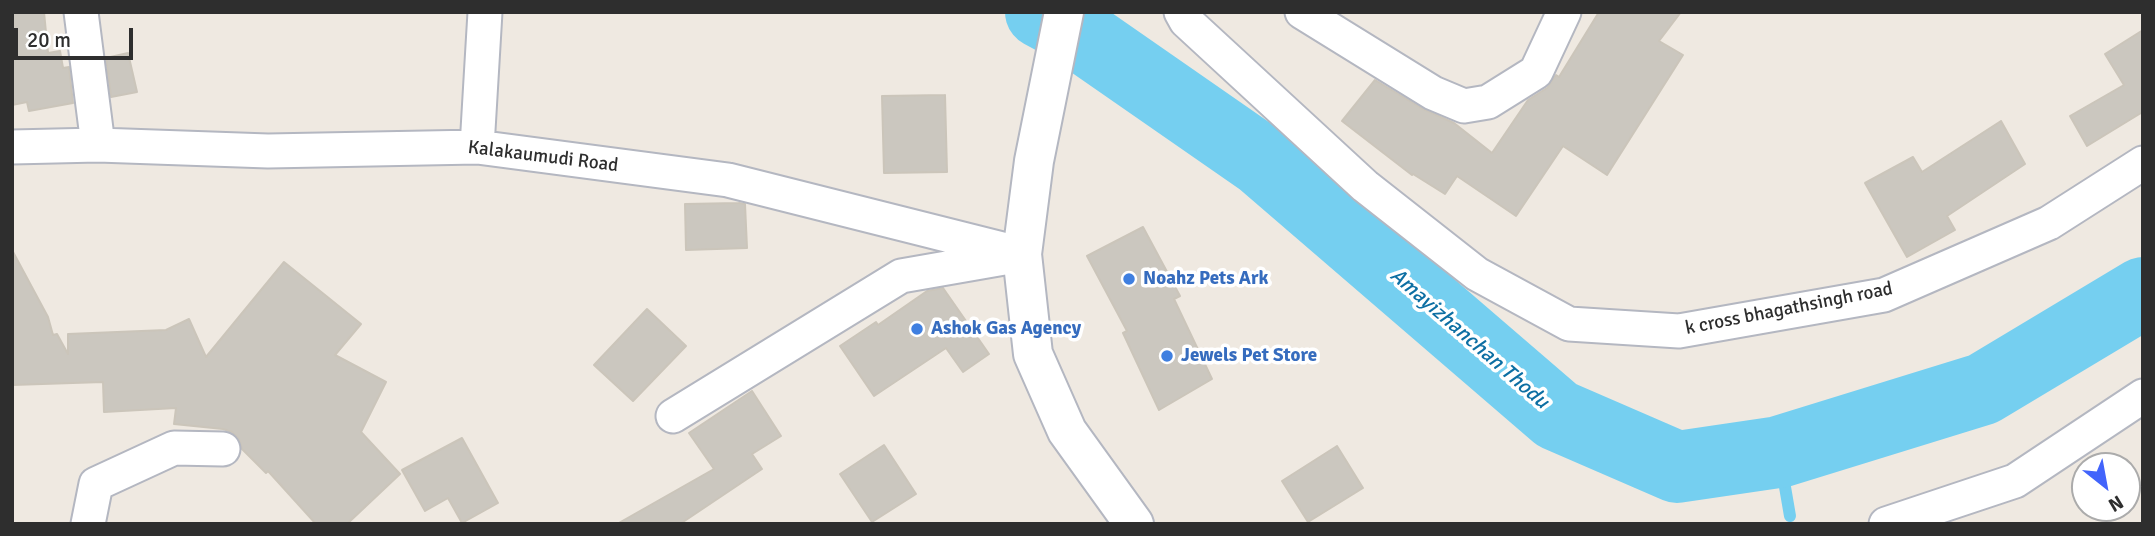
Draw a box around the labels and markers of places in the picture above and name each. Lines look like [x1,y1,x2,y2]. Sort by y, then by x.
place label: Noahz Pets Ark [1143,268,1268,290]
marker: Noahz Pets Ark [1121,271,1137,287]
place label: Ashok Gas Agency [931,318,1081,340]
marker: Ashok Gas Agency [909,321,925,337]
place label: Jewels Pet Store [1181,345,1317,367]
marker: Jewels Pet Store [1159,348,1175,364]

